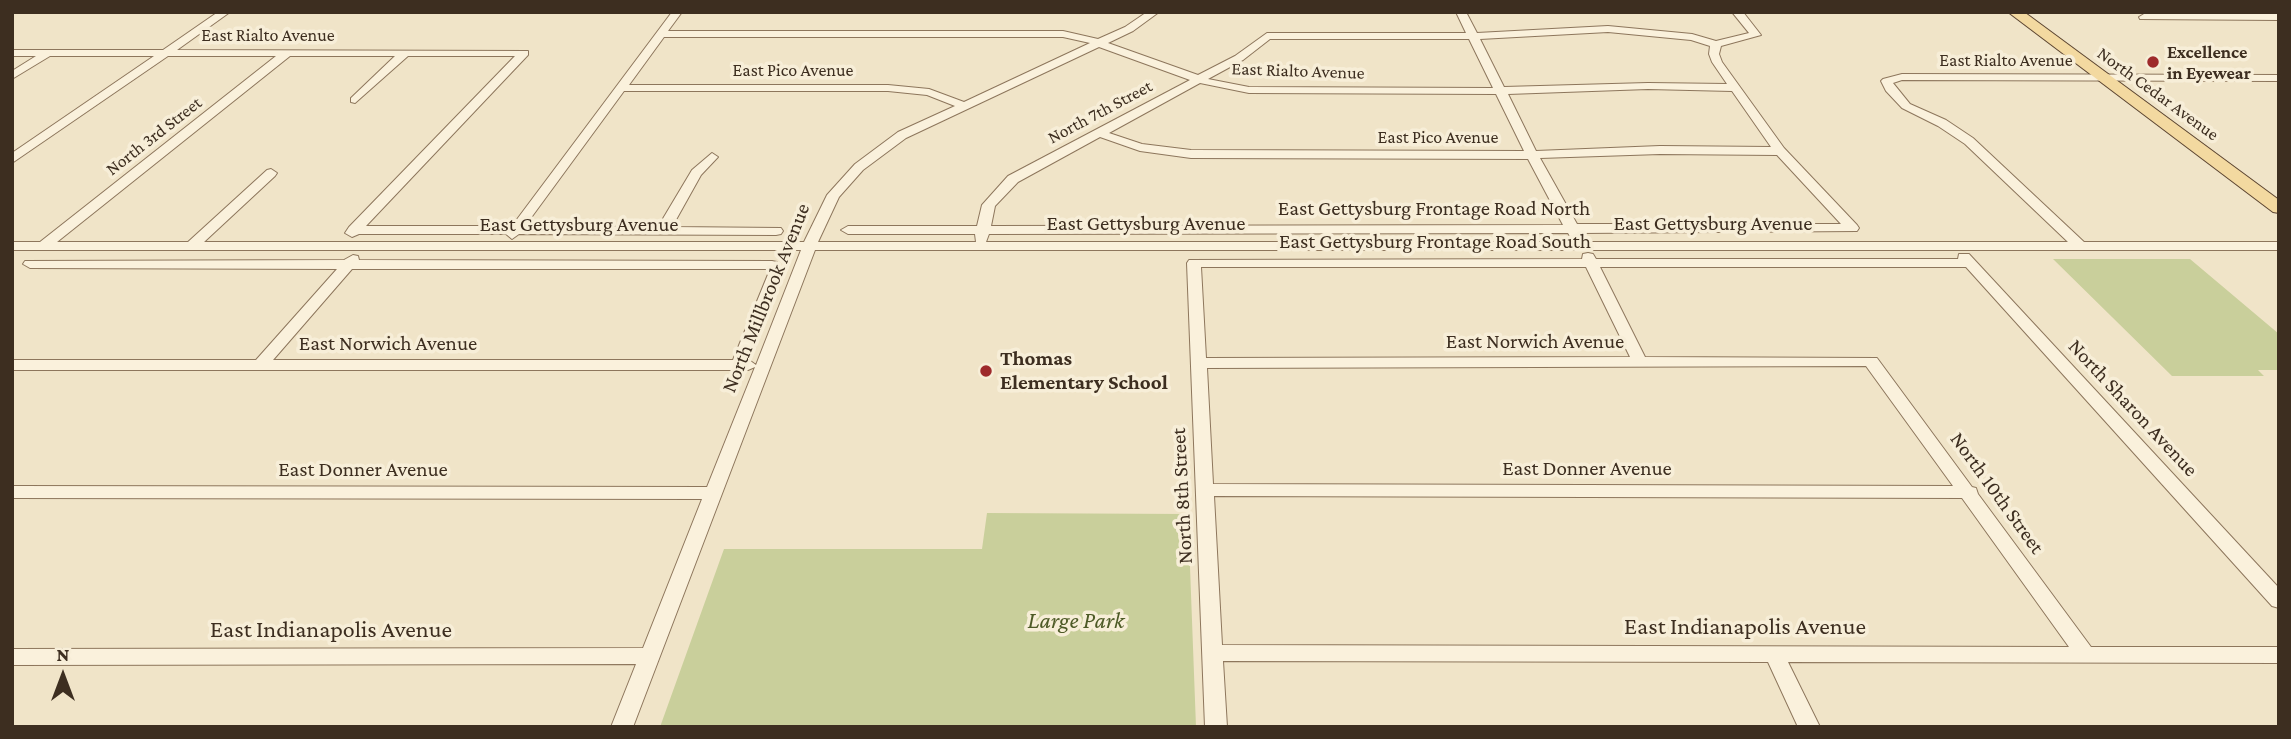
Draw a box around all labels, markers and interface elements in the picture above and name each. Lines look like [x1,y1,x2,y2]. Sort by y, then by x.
street label: East Rialto Avenue [201,24,335,46]
place label: Excellence in Eyewear [2167,41,2251,84]
street label: North Cedar Avenue [2093,43,2223,145]
street label: East Rialto Avenue [1939,49,2073,71]
marker: Excellence in Eyewear [2145,54,2161,70]
street label: East Rialto Avenue [1231,58,1365,84]
street label: East Pico Avenue [733,59,853,81]
street label: North 7th Street [1044,75,1156,149]
street label: North 3rd Street [102,92,206,180]
street label: East Pico Avenue [1378,126,1498,148]
street label: East Gettysburg Frontage Road North [1278,196,1590,222]
street label: North Millbrook Avenue [716,200,816,396]
street label: East Gettysburg Avenue [1046,211,1246,237]
street label: East Gettysburg Avenue [1613,211,1813,237]
street label: East Gettysburg Avenue [479,212,679,238]
street label: East Gettysburg Frontage Road South [1279,229,1591,255]
street label: East Norwich Avenue [1446,329,1624,355]
street label: East Norwich Avenue [299,331,477,357]
street label: North Sharon Avenue [2063,334,2203,482]
place label: Thomas Elementary School [1000,346,1168,396]
marker: Thomas Elementary School [978,363,994,379]
street label: North 8th Street [1166,427,1198,565]
street label: North 10th Street [1945,427,2049,559]
street label: East Donner Avenue [1502,456,1672,482]
street label: East Donner Avenue [278,457,448,483]
park label: Large Park [1027,607,1125,635]
street label: East Indianapolis Avenue [1624,613,1866,641]
street label: East Indianapolis Avenue [210,616,452,644]
north arrow [28,641,98,711]
text: N [57,644,69,665]

